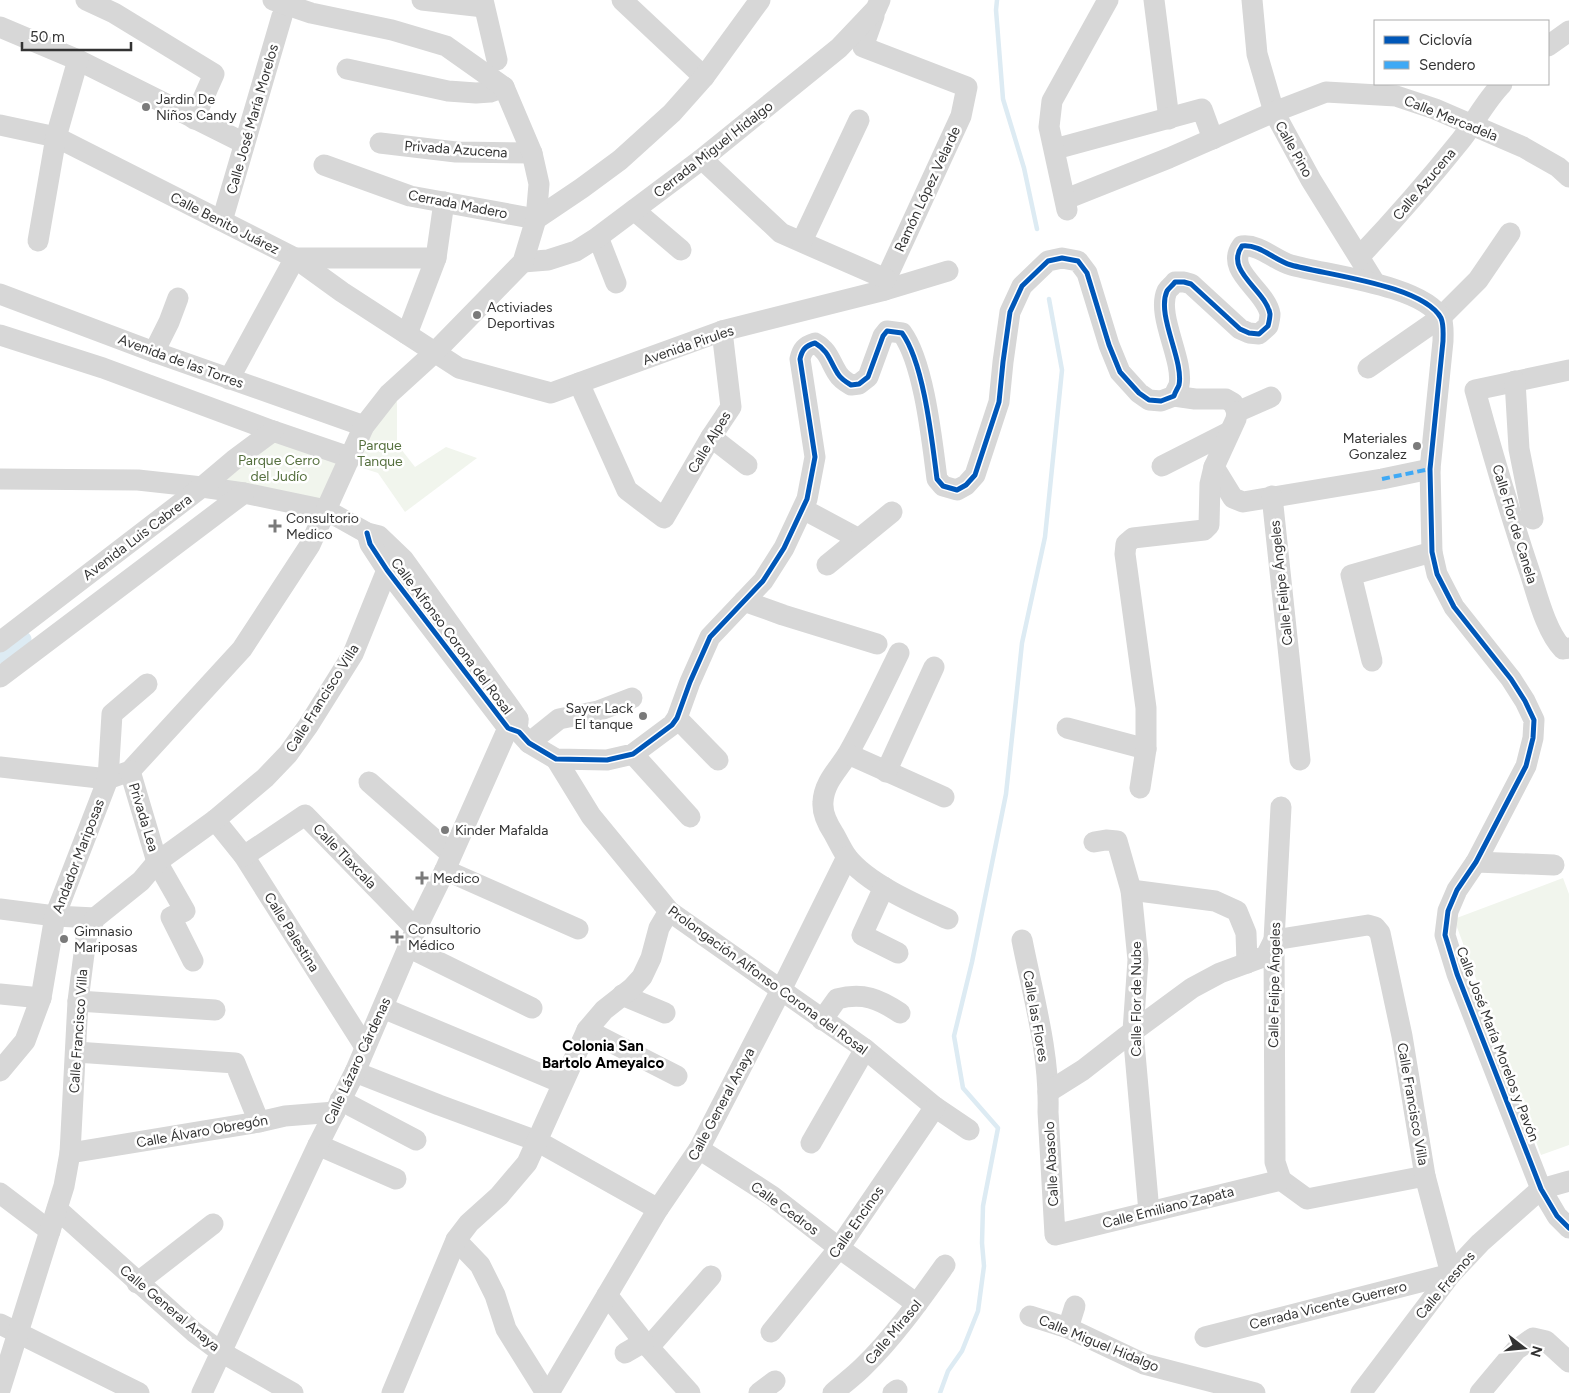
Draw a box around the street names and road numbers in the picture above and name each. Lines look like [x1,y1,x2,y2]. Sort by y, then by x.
street label: Calle José María Morelos [223,42,282,196]
street label: Calle Mercadela [1402,92,1500,145]
street label: Cerrada Miguel Hidalgo [650,97,776,201]
street label: Calle Pino [1271,118,1316,180]
street label: Ramón López Velarde [891,123,964,255]
street label: Privada Azucena [404,137,508,162]
street label: Calle Azucena [1389,145,1459,224]
street label: Cerrada Madero [407,187,509,222]
street label: Calle Benito Juárez [167,189,282,258]
street label: Avenida Pirules [640,322,736,369]
street label: Avenida de las Torres [116,331,246,392]
street label: Calle Alpes [684,408,735,476]
street label: Calle Flor de Canela [1488,463,1541,586]
street label: Avenida Luis Cabrera [79,491,195,584]
street label: Calle Felipe Ángeles [1266,520,1297,646]
street label: Calle Alfonso Corona del Rosal [387,555,516,718]
street label: Calle Francisco Villa [282,641,363,756]
street label: Privada Lea [125,781,162,854]
street label: Andador Mariposas [49,797,108,916]
street label: Calle Tlaxcala [309,820,380,892]
street label: Calle Palestina [260,889,323,975]
street label: Prolongación Alfonso Corona del Rosal [665,902,871,1059]
street label: Calle Felipe Ángeles [1265,922,1284,1048]
street label: Calle Flor de Nube [1128,941,1145,1057]
street label: Calle José María Morelos y Pavón [1452,944,1543,1144]
street label: Calle Francisco Villa [66,968,91,1094]
street label: Calle las Flores [1019,969,1052,1063]
street label: Calle Lázaro Cárdenas [320,995,394,1128]
street label: Calle Francisco Villa [1393,1041,1432,1167]
street label: Calle General Anaya [685,1045,758,1164]
street label: Calle Álvaro Obregón [135,1112,269,1151]
street label: Calle Abasolo [1041,1121,1062,1207]
street label: Calle Cedros [747,1178,822,1239]
street label: Calle Encinos [825,1183,887,1262]
street label: Calle Emiliano Zapata [1101,1183,1236,1232]
street label: Calle Fresnos [1412,1248,1479,1323]
street label: Calle General Anaya [116,1262,223,1355]
street label: Cerrada Vicente Guerrero [1248,1278,1409,1333]
street label: Calle Mirasol [861,1297,925,1368]
street label: Calle Miguel Hidalgo [1036,1312,1161,1375]

